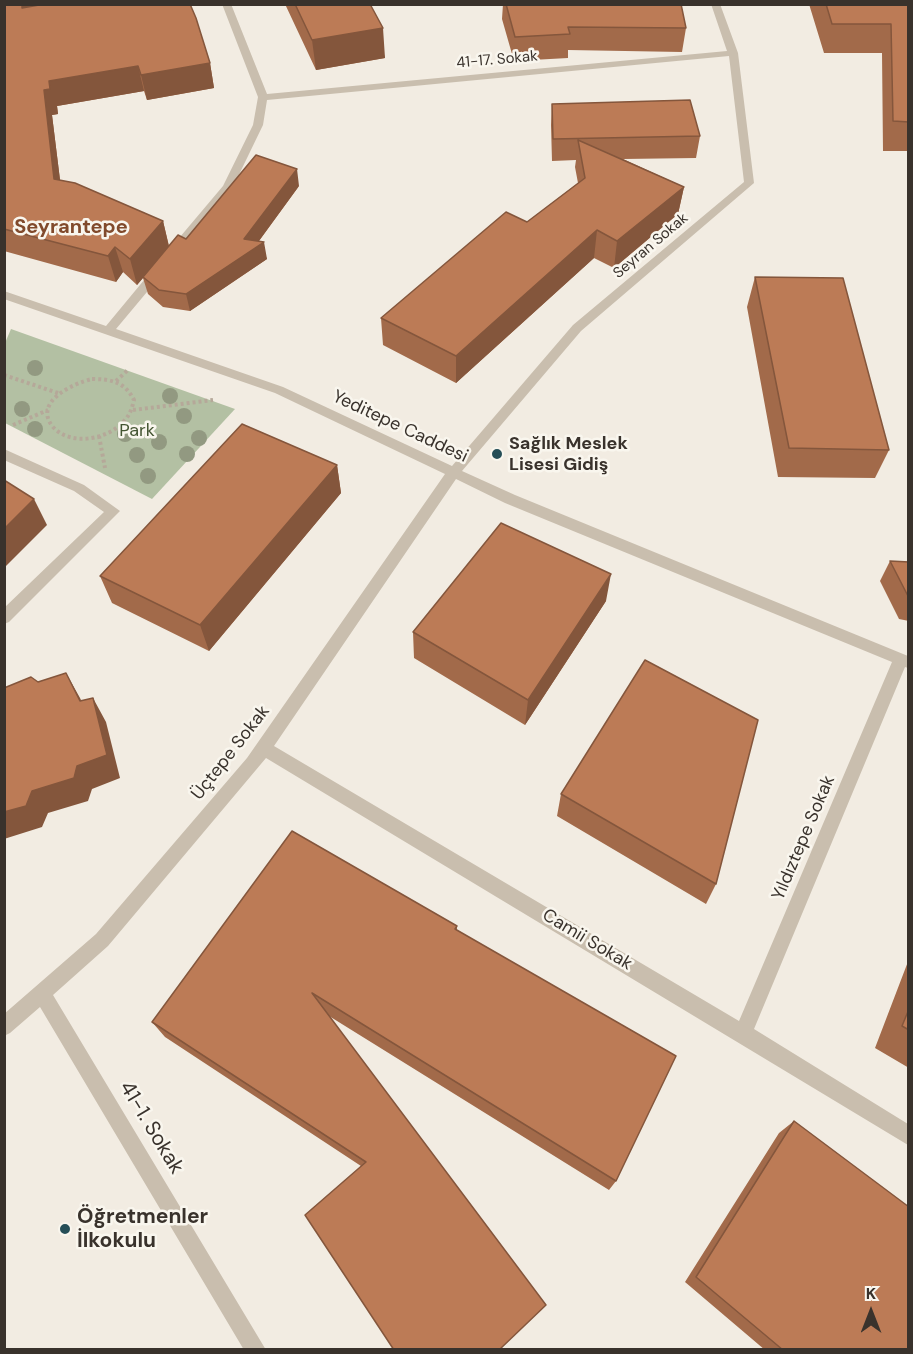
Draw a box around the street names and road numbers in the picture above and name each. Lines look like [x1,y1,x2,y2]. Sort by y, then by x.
street label: 41-17. Sokak [456,47,538,73]
street label: Seyran Sokak [610,209,692,283]
street label: Yeditepe Caddesi [329,386,471,468]
street label: Üçtepe Sokak [187,701,275,805]
street label: Yıldıztepe Sokak [768,772,840,904]
street label: Camii Sokak [538,905,636,975]
street label: 41-1. Sokak [113,1077,189,1179]

